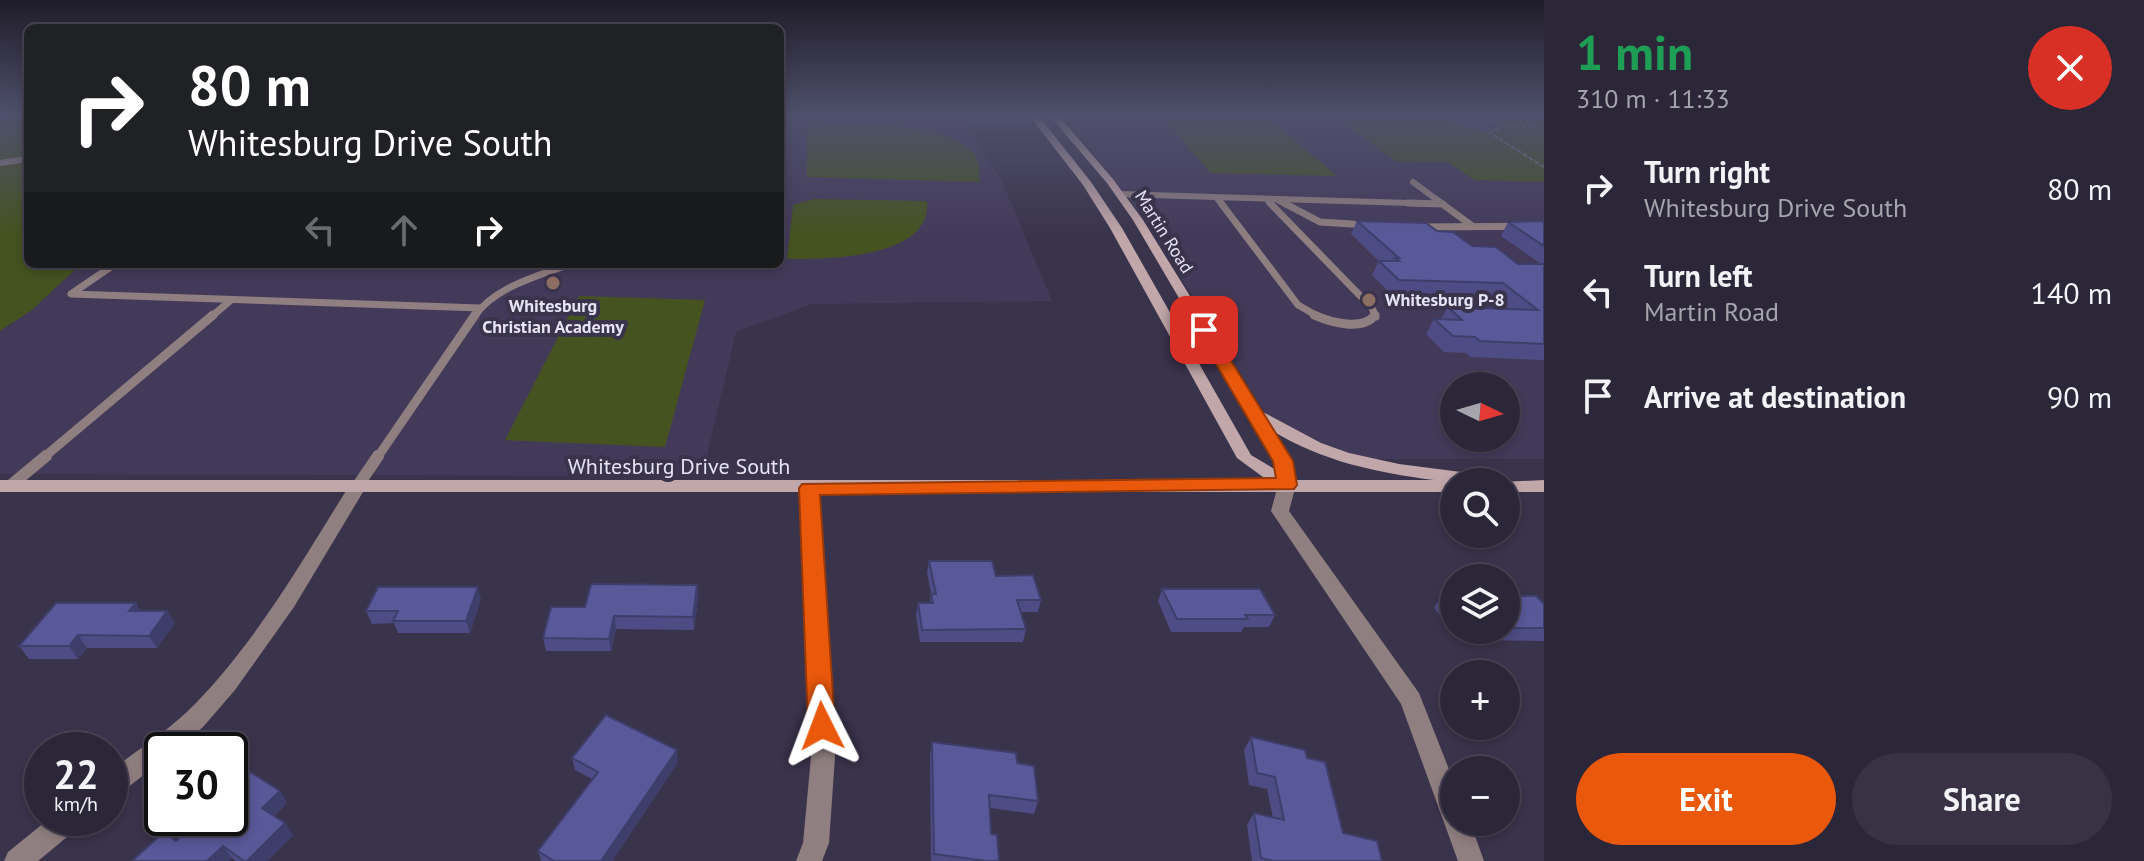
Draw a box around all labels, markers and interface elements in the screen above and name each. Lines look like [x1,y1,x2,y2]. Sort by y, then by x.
text: 1 min [1576,21,1693,83]
button: close [2028,26,2112,110]
text: 80 m [188,49,311,121]
icon: right [56,56,160,160]
text: 310 m · 11:33 [1576,82,1730,115]
text: Whitesburg Drive South [188,119,552,166]
text: Turn right [1644,152,1770,191]
icon: right [1576,166,1620,210]
text: 80 m [2047,169,2112,208]
street label: Martin Road [1130,186,1199,277]
text: Whitesburg Drive South [1644,191,1907,224]
icon: left [298,208,342,252]
icon: ahead [382,208,426,252]
icon: right [466,208,510,252]
text: Turn left [1644,256,1752,295]
icon: left [1576,270,1620,314]
text: 140 m [2031,273,2112,312]
marker: Whitesburg Christian Academy [544,274,562,292]
place label: Whitesburg P-8 [1385,288,1505,311]
marker: Whitesburg P-8 [1360,291,1378,309]
place label: Whitesburg Christian Academy [482,294,624,338]
text: Martin Road [1644,295,1779,328]
pin [1170,296,1238,364]
icon: arrive [1182,308,1226,352]
north arrow [1440,372,1520,452]
map controls [1440,372,1520,836]
icon: arrive [1576,374,1620,418]
text: Arrive at destination [1644,377,1906,416]
text: 90 m [2047,377,2112,416]
street label: Whitesburg Drive South [568,452,790,480]
button: search [1440,468,1520,548]
button: layers [1440,564,1520,644]
button: + [1440,660,1520,740]
position arrow [780,684,864,768]
speed limit sign: 30 [144,732,248,836]
text: 22 [53,748,99,800]
button: Exit [1576,753,1836,845]
button: Share [1852,753,2112,845]
button: − [1440,756,1520,836]
text: km/h [54,791,98,817]

